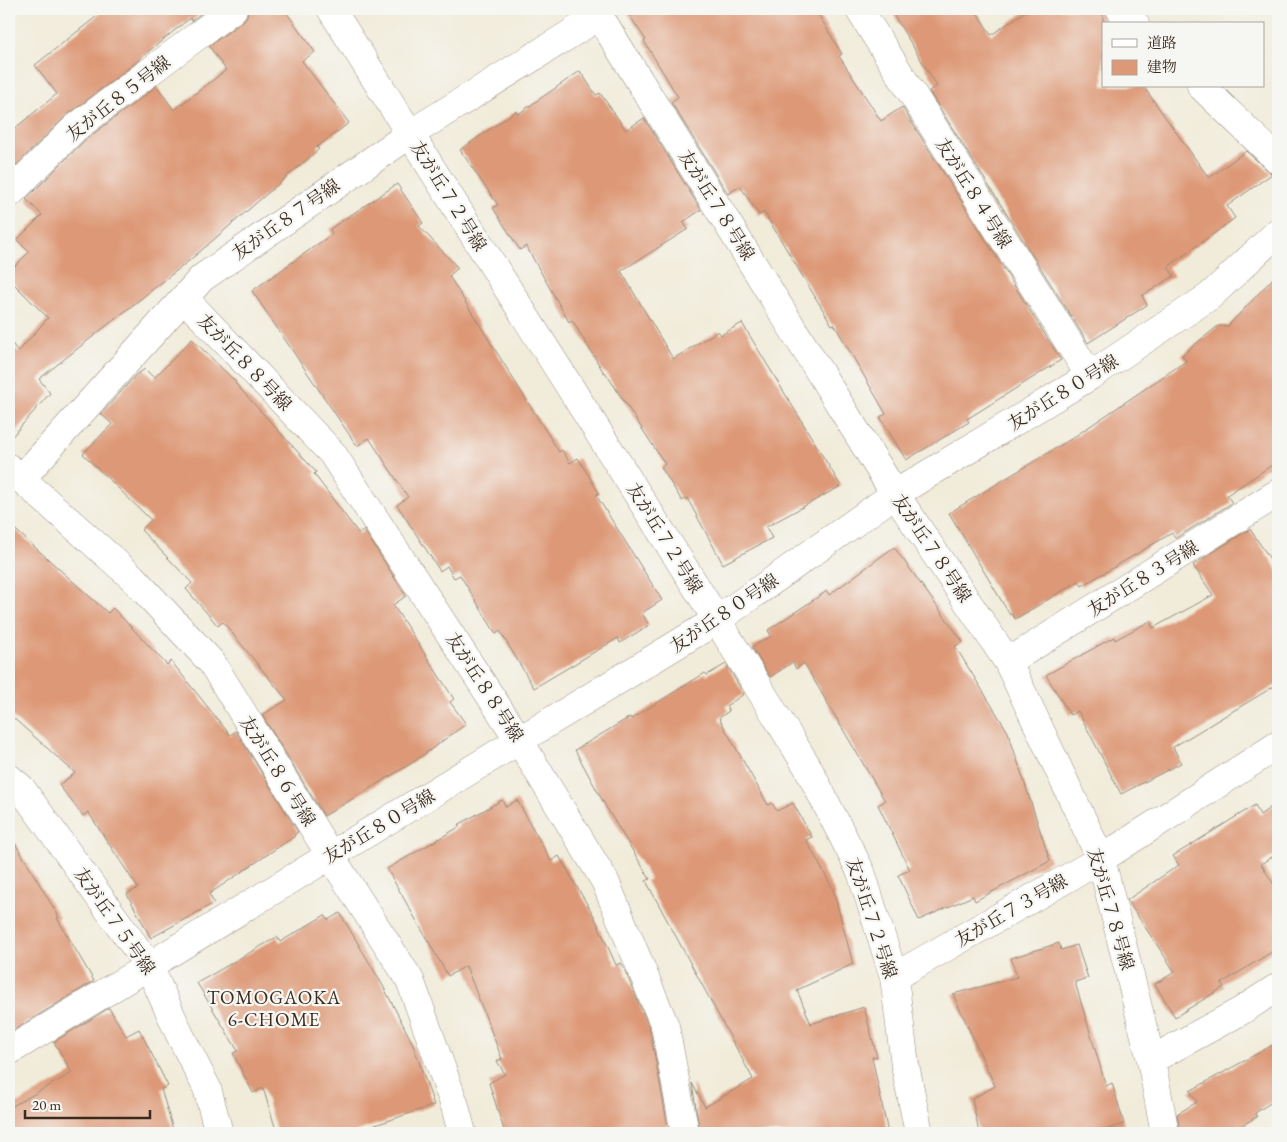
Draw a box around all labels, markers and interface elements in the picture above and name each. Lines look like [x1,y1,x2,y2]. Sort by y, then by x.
legend [1102,22,1264,88]
text: 道路 [1147,33,1177,52]
street label: 友が丘８５号線 [61,50,175,146]
text: 建物 [1147,57,1177,76]
street label: 友が丘８４号線 [931,133,1017,253]
street label: 友が丘７２号線 [406,136,492,256]
street label: 友が丘７８号線 [674,145,760,265]
street label: 友が丘８７号線 [228,173,344,265]
street label: 友が丘８８号線 [193,309,297,415]
street label: 友が丘８０号線 [1003,349,1123,435]
street label: 友が丘７２号線 [622,478,708,598]
street label: 友が丘７８号線 [887,489,977,607]
street label: 友が丘８３号線 [1083,535,1203,621]
street label: 友が丘８０号線 [665,568,783,658]
street label: 友が丘８８号線 [441,628,529,746]
street label: 友が丘８６号線 [235,711,321,831]
street label: 友が丘８０号線 [319,784,439,868]
street label: 友が丘７８号線 [1083,845,1139,973]
street label: 友が丘７２号線 [842,855,902,981]
street label: 友が丘７５号線 [69,863,161,979]
street label: 友が丘７３号線 [951,869,1071,951]
district label: TOMOGAOKA 6-CHOME [207,985,341,1032]
scale bar [25,1087,150,1119]
text: 20 m [32,1095,61,1114]

